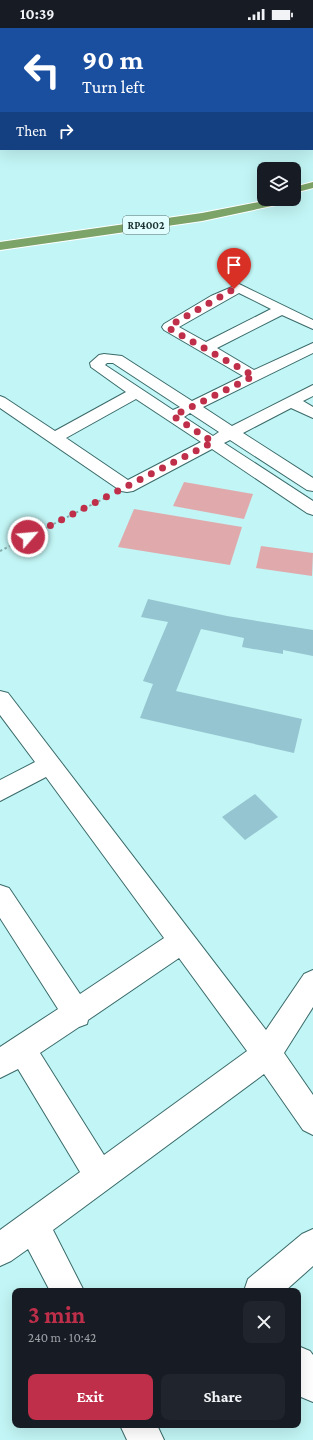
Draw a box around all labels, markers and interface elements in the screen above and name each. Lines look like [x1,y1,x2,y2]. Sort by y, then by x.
text: 10:39 [20,6,54,22]
icon: left [16,44,68,96]
text: 90 m [82,44,143,75]
text: Turn left [82,77,145,97]
icon: right [55,120,77,142]
text: Then [16,123,47,139]
map controls [257,162,301,206]
button: layers [257,162,301,206]
road number: RP4002 [123,216,169,234]
pin [217,248,251,289]
icon: arrive [223,254,245,276]
position arrow [7,516,49,558]
text: 3 min [28,1301,85,1328]
button: close [243,1301,285,1343]
text: 240 m · 10:42 [28,1330,96,1345]
button: Exit [28,1374,153,1420]
button: Share [161,1374,285,1420]

